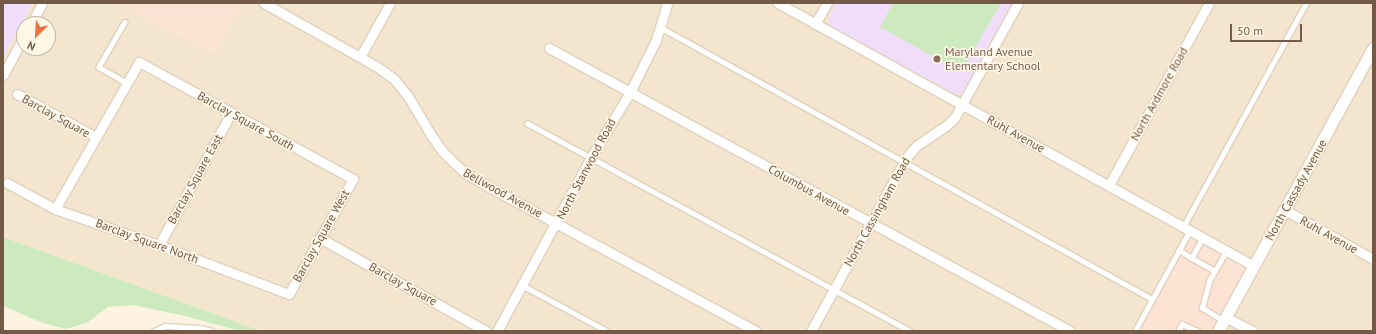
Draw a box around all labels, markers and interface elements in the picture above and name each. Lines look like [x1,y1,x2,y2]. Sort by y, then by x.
north arrow [16,16,56,56]
scale bar [1232,16,1304,42]
text: 50 m [1237,23,1263,38]
text: N [25,38,38,54]
street label: North Ardmore Road [1127,44,1191,144]
place label: Maryland Avenue Elementary School [945,45,1041,73]
marker: Maryland Avenue Elementary School [932,54,942,64]
street label: Barclay Square South [195,88,297,154]
street label: Barclay Square [19,91,93,141]
street label: Ruhl Avenue [984,112,1048,156]
street label: North Stanwood Road [553,116,619,222]
street label: Barclay Square East [164,131,226,227]
street label: North Cassady Avenue [1262,137,1330,243]
street label: North Cassingham Road [841,155,913,269]
street label: Columbus Avenue [766,162,852,218]
street label: Bellwood Avenue [461,165,545,221]
street label: Barclay Square West [290,187,352,285]
street label: Ruhl Avenue [1297,213,1361,257]
street label: Barclay Square North [93,216,201,266]
street label: Barclay Square [366,259,440,309]

